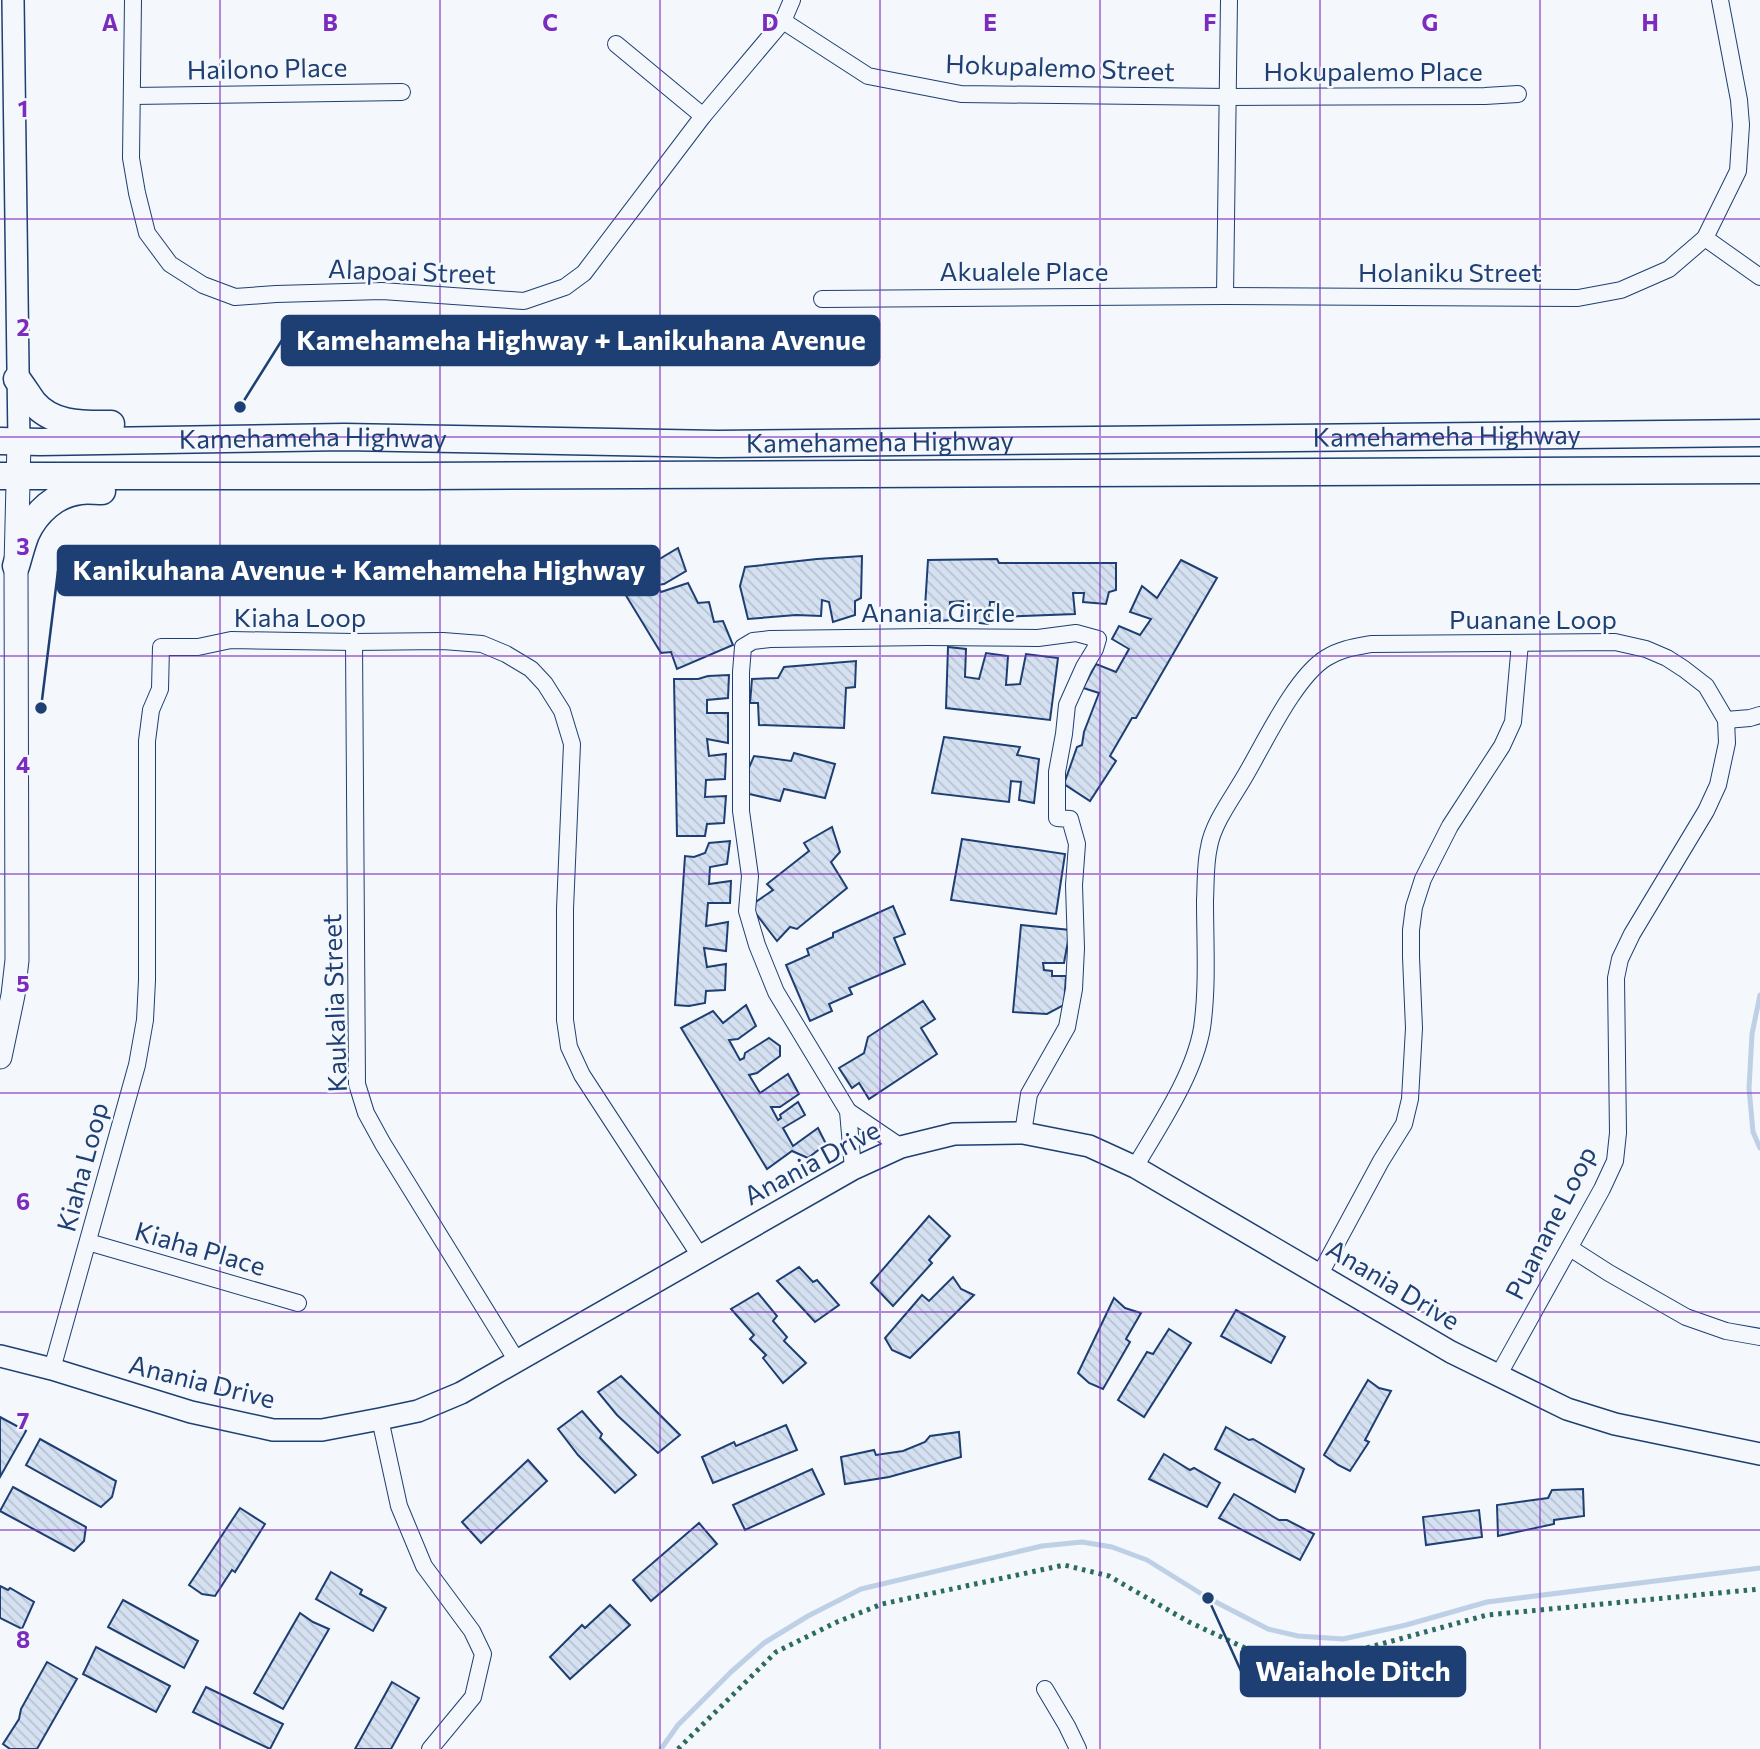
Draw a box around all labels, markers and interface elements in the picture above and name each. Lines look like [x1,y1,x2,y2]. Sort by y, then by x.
text: A [102,8,119,36]
text: B [322,8,338,36]
text: C [542,8,558,36]
text: D [762,8,779,36]
text: E [983,8,997,36]
text: F [1203,8,1217,36]
text: G [1422,8,1438,36]
text: H [1641,8,1659,36]
street label: Hokupalemo Street [945,47,1175,86]
street label: Hailono Place [187,51,347,84]
street label: Hokupalemo Place [1263,55,1483,86]
text: 1 [18,94,28,122]
street label: Alapoai Street [328,252,496,289]
street label: Akualele Place [940,255,1108,286]
street label: Holaniku Street [1358,256,1542,287]
text: 2 [16,313,30,341]
callout: Kamehameha Highway + Lanikuhana Avenue [282,316,879,365]
text: Kamehameha Highway + Lanikuhana Avenue [296,322,866,356]
street label: Kamehameha Highway [1313,418,1581,452]
street label: Kamehameha Highway [179,420,447,454]
street label: Kamehameha Highway [746,424,1014,458]
text: 3 [16,532,30,560]
callout: Kanikuhana Avenue + Kamehameha Highway [58,546,659,595]
text: Kanikuhana Avenue + Kamehameha Highway [73,552,645,586]
street label: Anania Circle [861,596,1015,627]
street label: Kiaha Loop [234,601,366,632]
street label: Puanane Loop [1449,603,1617,634]
text: 4 [16,750,30,778]
street label: Kaukalia Street [315,913,352,1093]
text: 5 [16,969,30,997]
street label: Kiaha Loop [49,1099,114,1235]
street label: Anania Drive [738,1113,885,1210]
street label: Puanane Loop [1498,1141,1602,1304]
text: 6 [16,1187,30,1215]
street label: Kiaha Place [132,1214,269,1281]
street label: Anania Drive [1322,1232,1466,1335]
street label: Anania Drive [126,1347,279,1414]
text: 7 [17,1406,29,1434]
text: 8 [16,1625,30,1653]
callout: Waiahole Ditch [1241,1647,1465,1696]
text: Waiahole Ditch [1255,1653,1451,1687]

